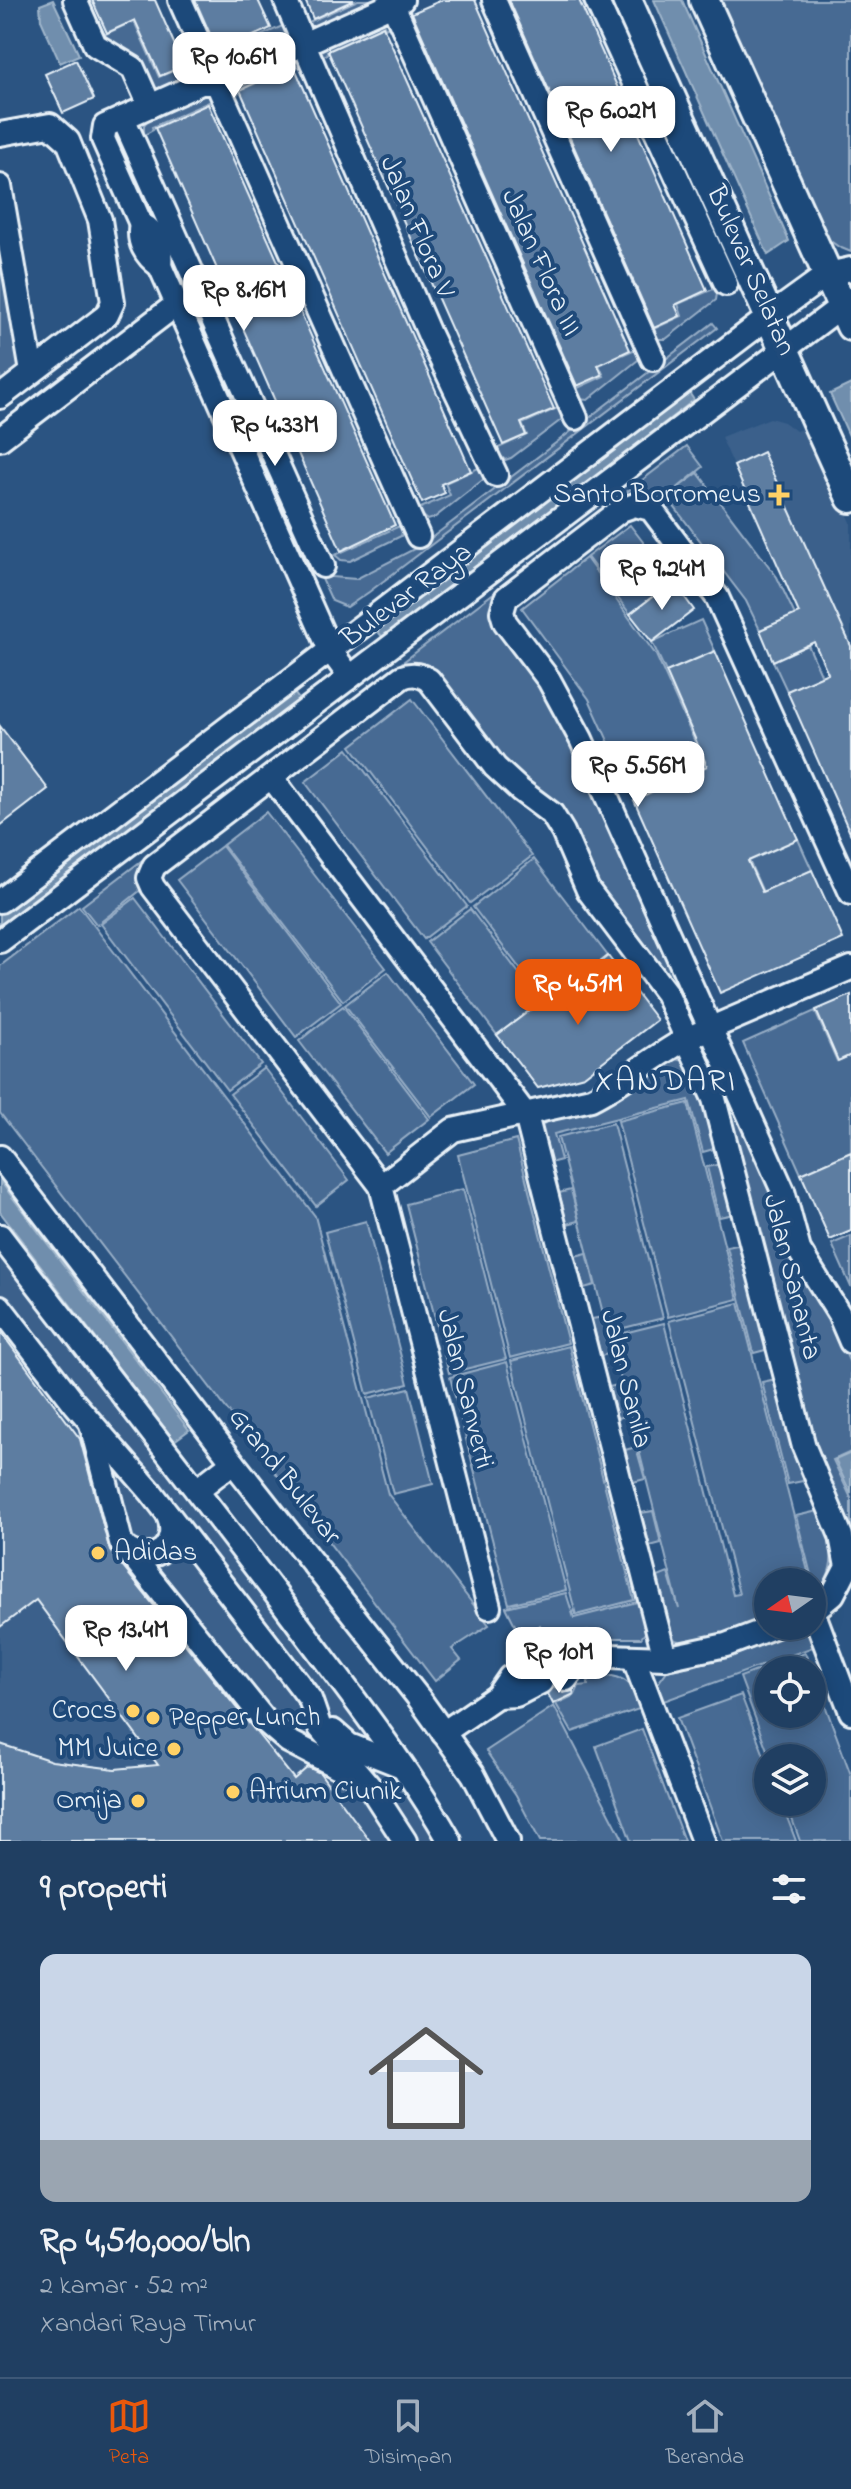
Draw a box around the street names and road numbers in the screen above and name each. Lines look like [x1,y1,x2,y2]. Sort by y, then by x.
street label: Jalan Flora V [368,150,465,305]
street label: Bulevar Selatan [694,178,806,363]
street label: Jalan Flora III [489,183,591,343]
street label: Bulevar Raya [332,533,481,660]
street label: Jalan Sananta [751,1190,831,1364]
street label: Jalan Sanverti [424,1305,504,1473]
street label: Jalan Sanila [588,1306,662,1452]
street label: Grand Bulevar [217,1400,351,1555]

